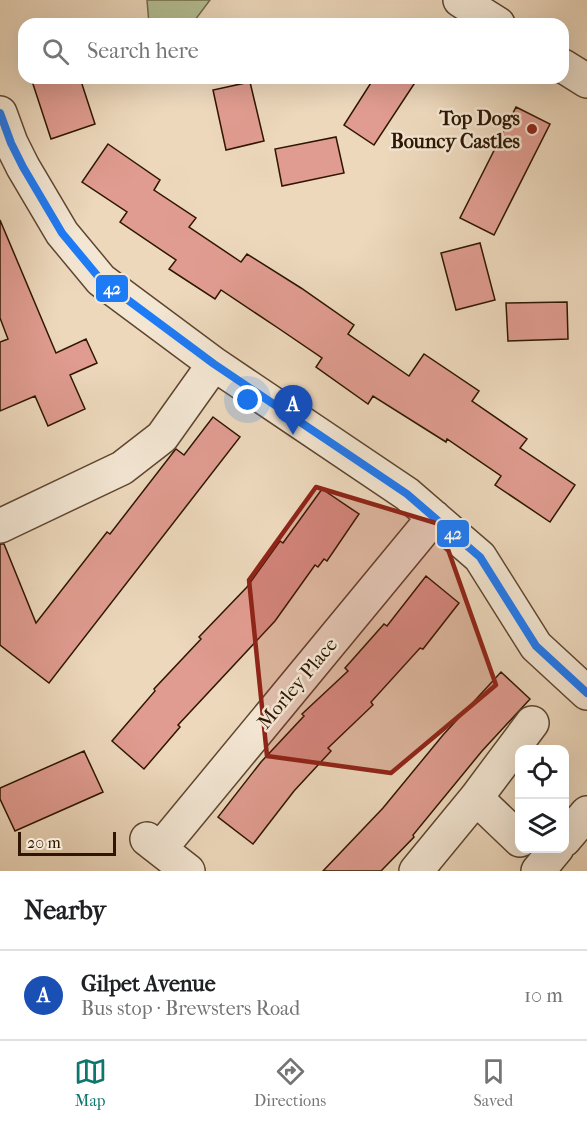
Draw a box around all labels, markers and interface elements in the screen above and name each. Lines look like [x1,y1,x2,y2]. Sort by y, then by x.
search box [18,18,569,84]
icon: search [39,35,72,68]
text: Search here [87,38,199,64]
place label: Top Dogs Bouncy Castles [391,107,521,153]
marker: Top Dogs Bouncy Castles [525,122,539,136]
line badge: 42 [95,274,129,303]
text: 42 [102,279,121,299]
your location [233,385,262,414]
pin: A [274,386,312,435]
line badge: 42 [436,519,470,548]
text: 42 [443,524,462,544]
street label: Morley Place [253,633,342,734]
map controls [515,745,569,853]
button: locate [515,745,569,799]
button: layers [515,799,569,853]
scale bar [18,829,116,856]
text: 20 m [27,833,61,852]
text: Nearby [24,895,106,926]
text: Gilpet Avenue [81,971,216,997]
text: A [37,984,50,1007]
text: 10 m [524,984,563,1007]
text: Bus stop · Brewsters Road [81,997,300,1020]
tab: Map [74,1055,107,1110]
tab: Directions [254,1055,326,1110]
tab: Saved [474,1055,513,1110]

